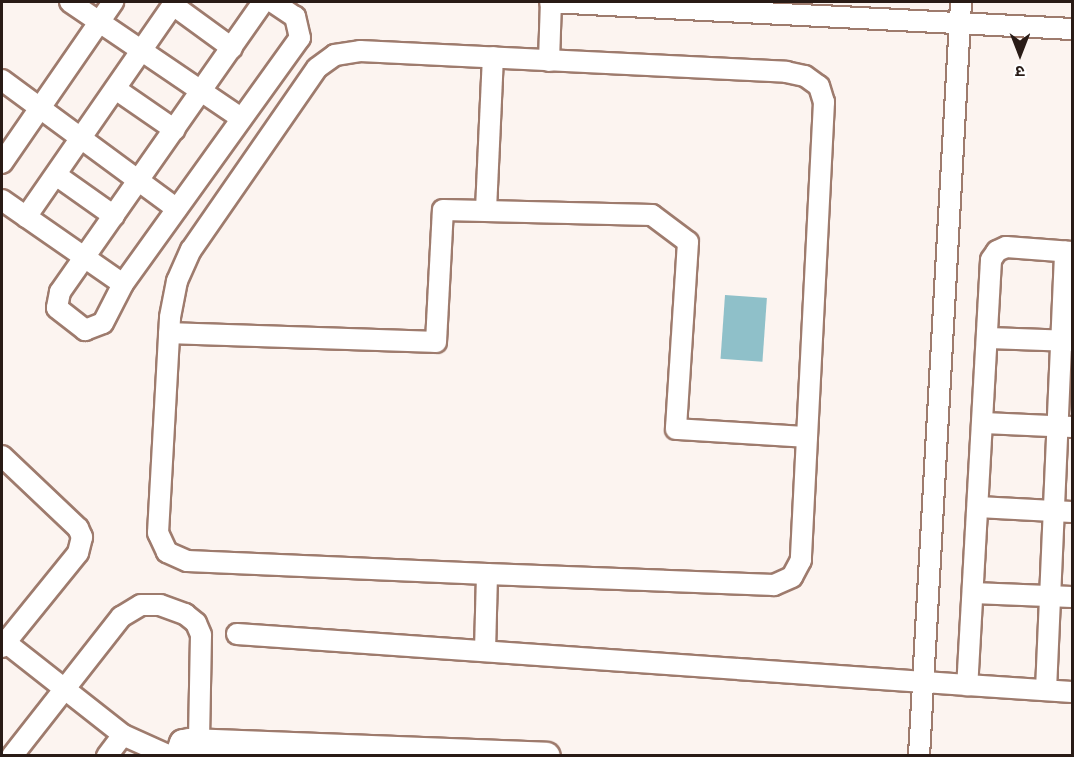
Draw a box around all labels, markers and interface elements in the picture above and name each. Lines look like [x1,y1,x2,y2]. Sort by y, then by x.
north arrow [990,24,1050,84]
text: उ [1015,63,1025,82]

